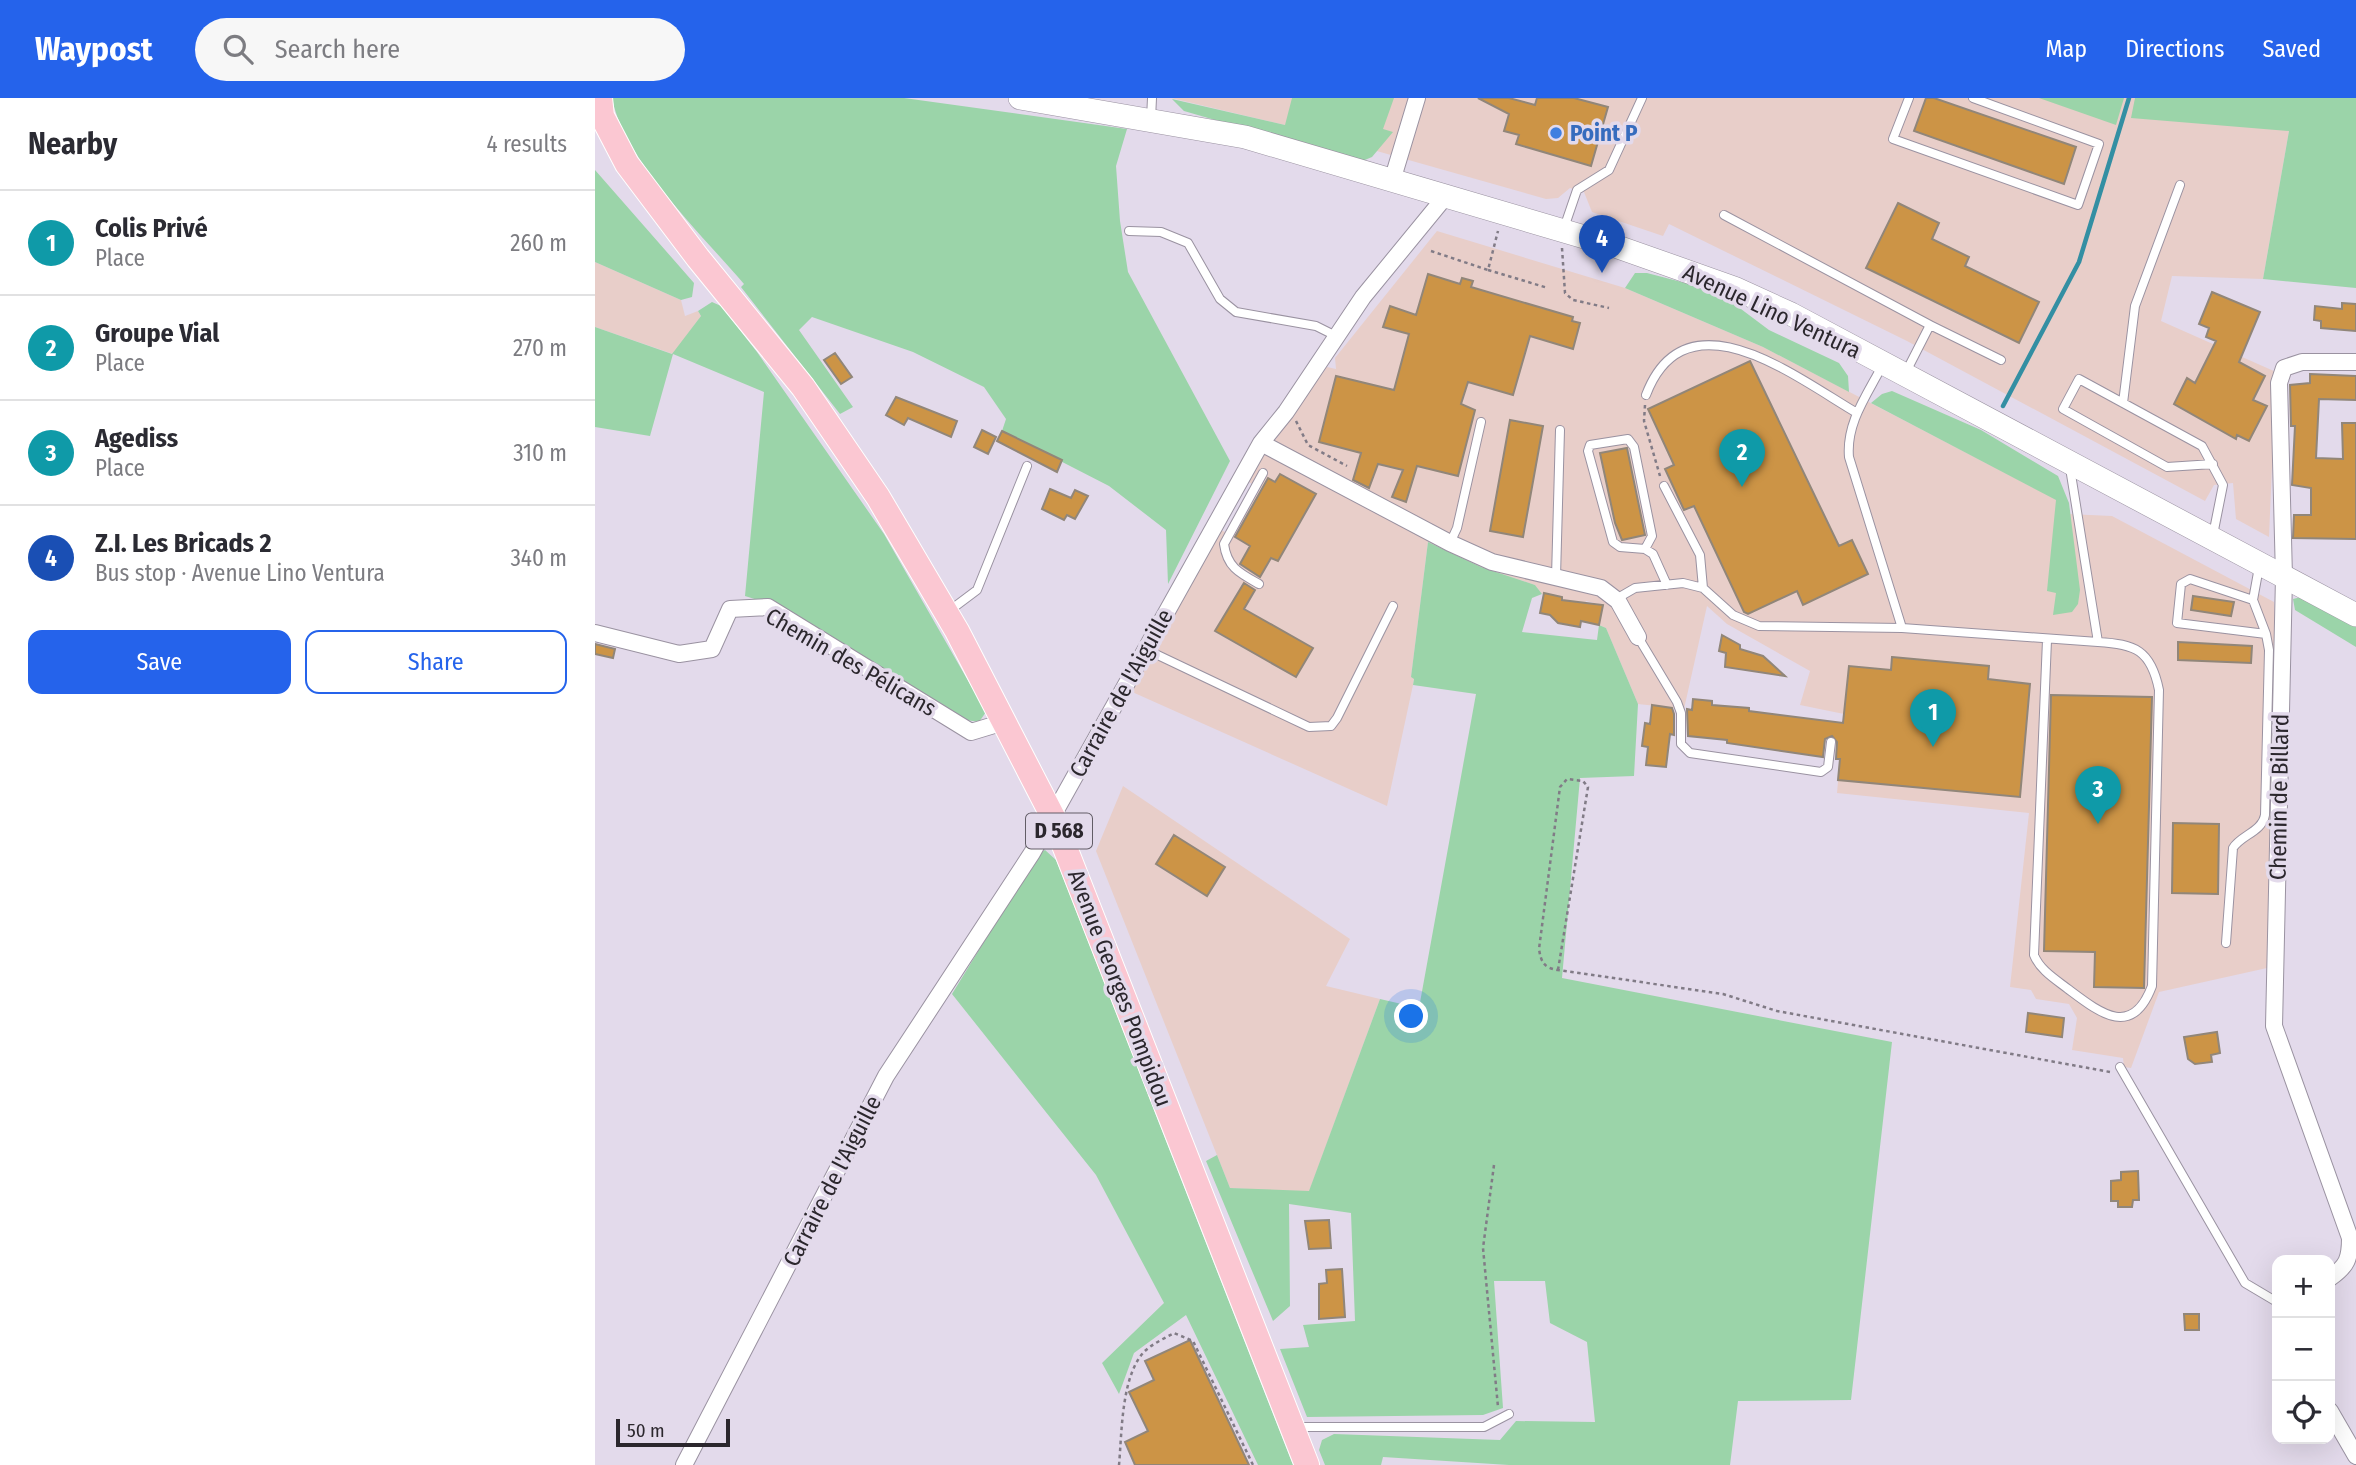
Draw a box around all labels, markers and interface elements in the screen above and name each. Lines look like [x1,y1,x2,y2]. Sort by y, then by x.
search box [195,18,685,81]
text: Waypost [35,29,153,69]
icon: search [219,30,257,68]
text: Search here [275,34,400,65]
text: Map [2046,35,2087,63]
text: Directions [2125,35,2224,63]
text: Saved [2262,35,2321,63]
place label: Point P [1570,119,1638,147]
marker: Point P [1548,125,1564,141]
text: Nearby [28,126,117,162]
text: 4 results [486,130,567,158]
text: Colis Privé [95,213,208,244]
pin: 4 [1579,215,1625,273]
text: 1 [46,229,56,257]
text: 260 m [510,229,567,257]
text: Place [95,244,145,272]
street label: Avenue Lino Ventura [1679,258,1865,364]
text: Groupe Vial [95,318,219,349]
text: 2 [46,334,56,362]
text: 270 m [513,334,567,362]
text: Place [95,349,145,377]
text: Agediss [95,423,178,454]
pin: 2 [1719,429,1765,487]
text: 3 [46,439,56,467]
text: 310 m [513,439,567,467]
text: Place [95,454,145,482]
text: Z.I. Les Bricads 2 [95,528,271,559]
text: 4 [45,544,57,572]
text: 340 m [511,544,567,572]
text: Bus stop · Avenue Lino Ventura [95,559,385,587]
street label: Chemin des Pélicans [761,602,941,722]
street label: Carraire de l'Aiguille [1063,604,1179,782]
button: Save [28,630,291,694]
button: Share [305,630,567,694]
pin: 1 [1910,689,1956,747]
street label: Chemin de Billard [2264,714,2294,880]
pin: 3 [2075,766,2121,824]
road number: D 568 [1026,814,1092,848]
street label: Avenue Georges Pompidou [1062,866,1178,1110]
your location [1394,999,1428,1033]
street label: Carraire de l'Aiguille [777,1091,887,1271]
map controls [2272,1255,2335,1444]
button: + [2272,1255,2335,1318]
button: − [2272,1318,2335,1381]
button: locate [2272,1381,2335,1444]
scale bar [616,1416,730,1448]
text: 50 m [627,1419,665,1442]

